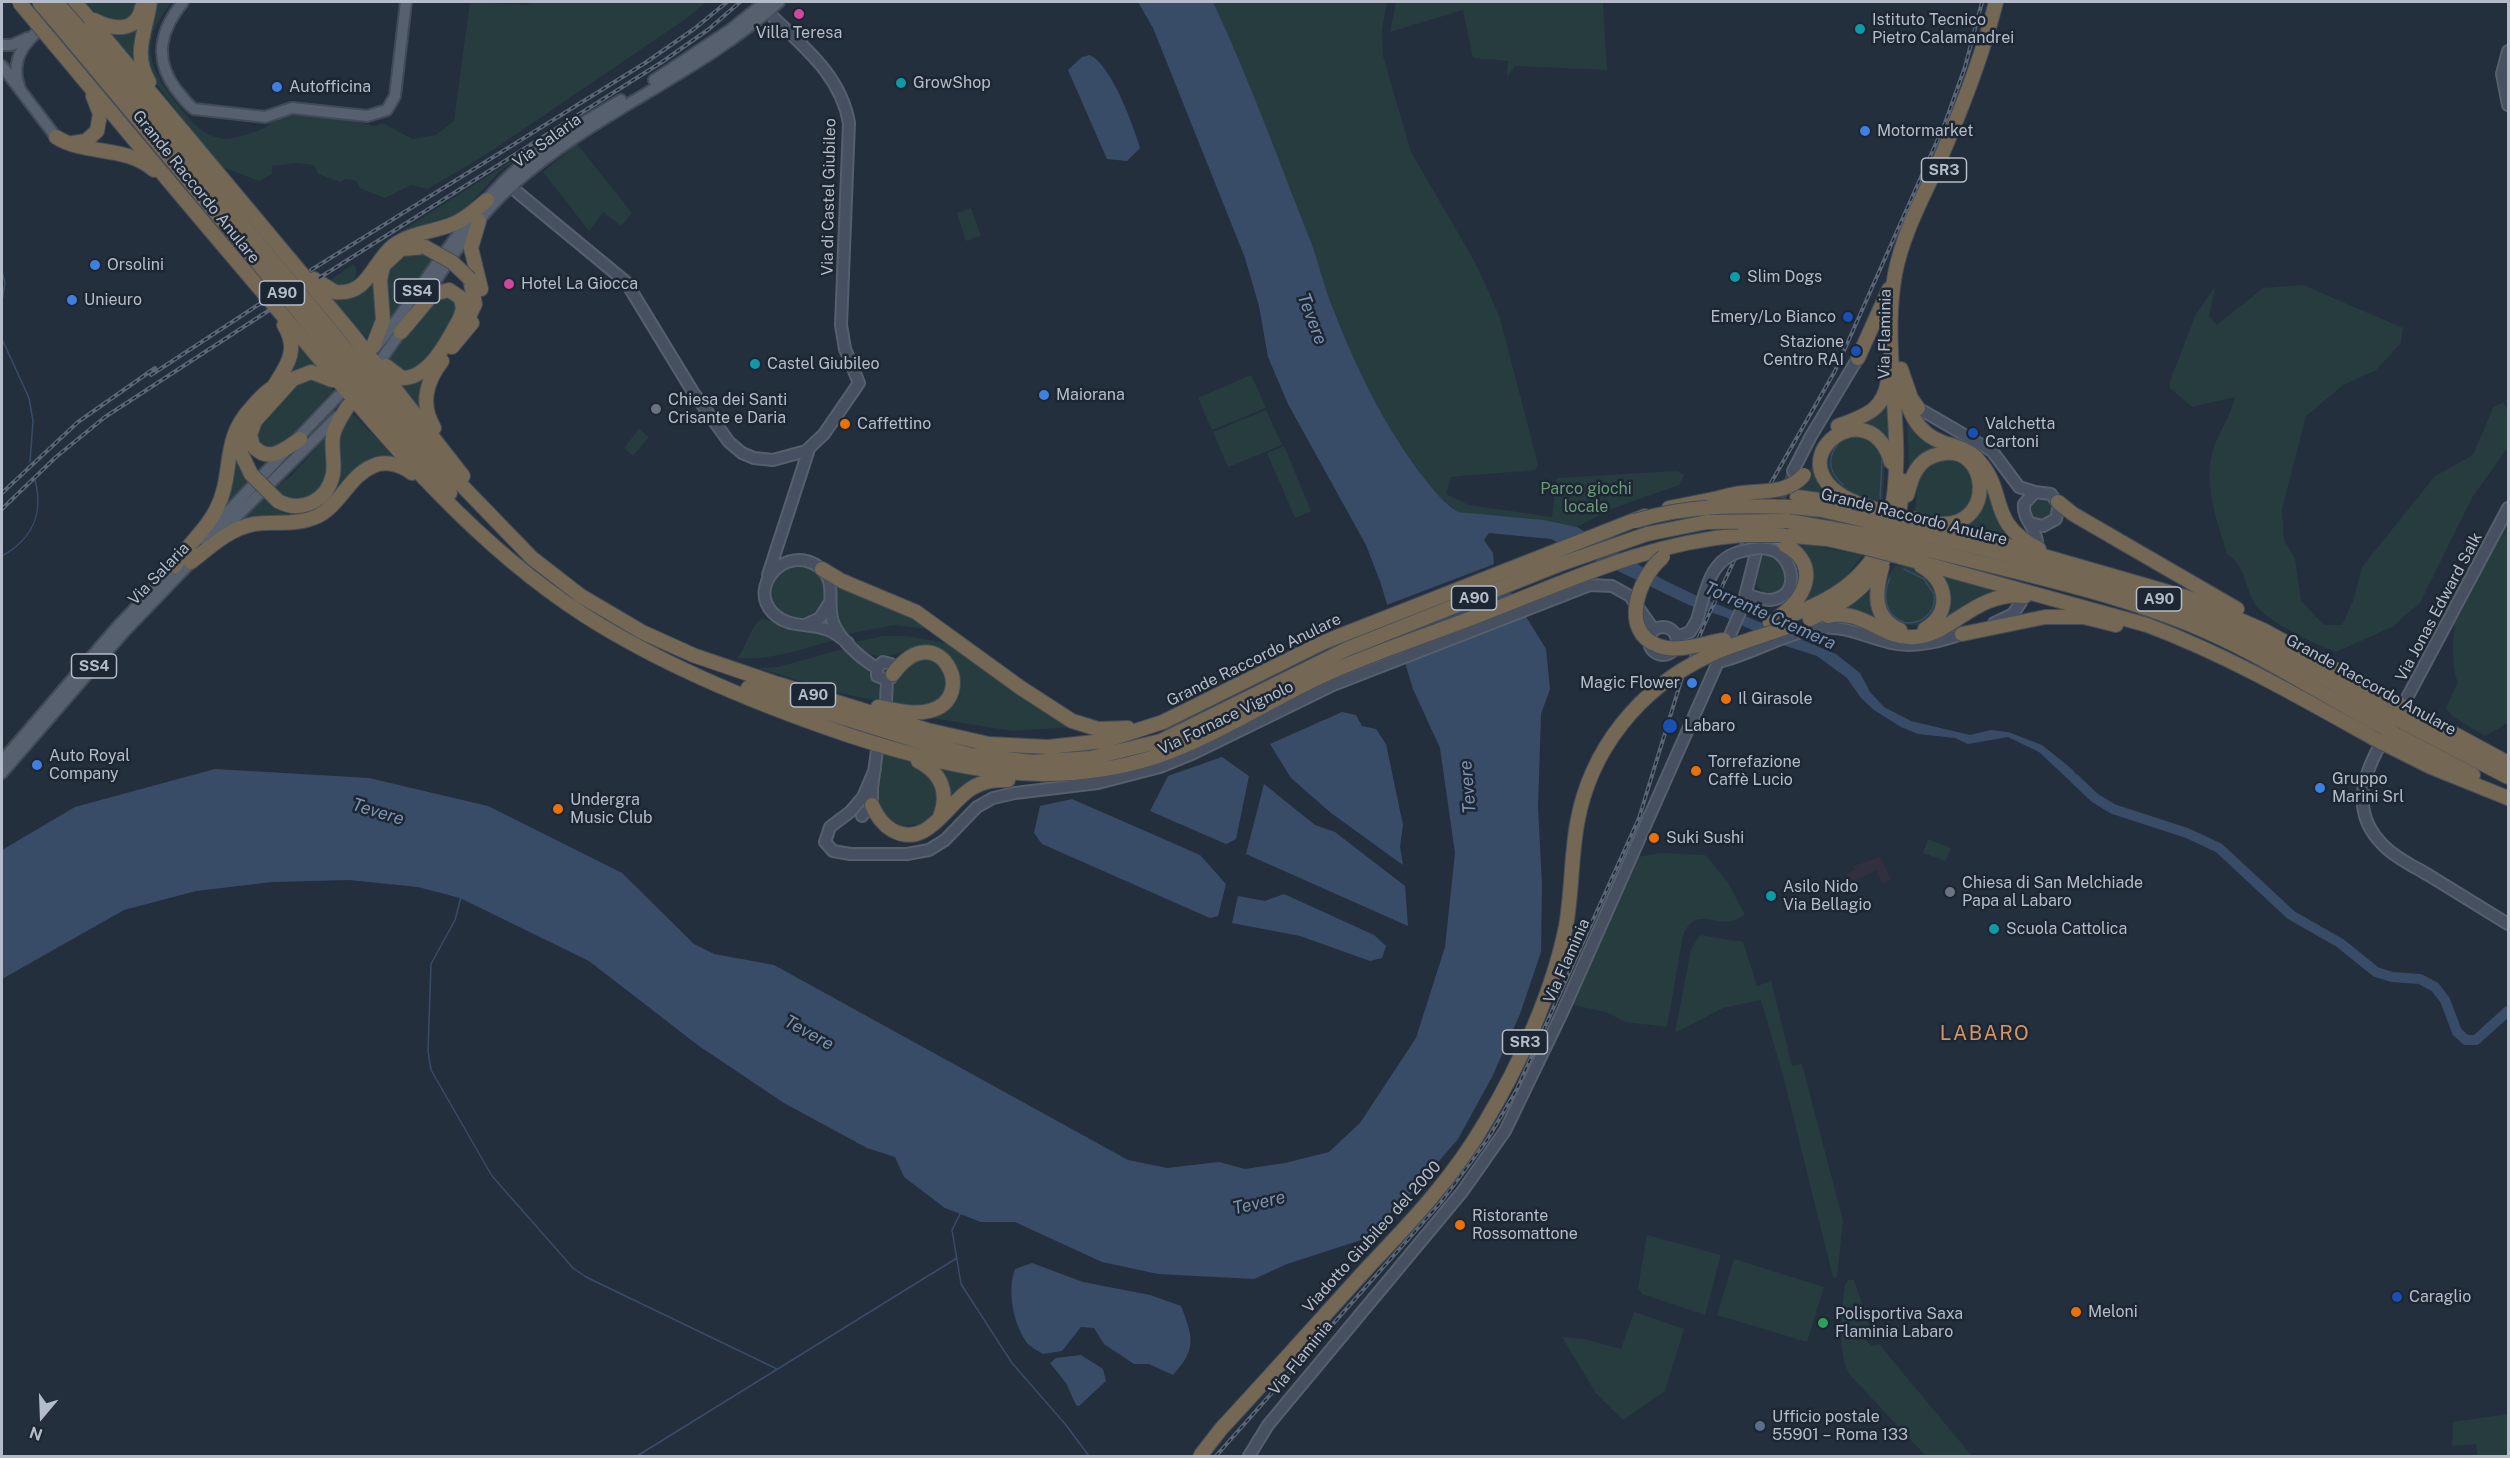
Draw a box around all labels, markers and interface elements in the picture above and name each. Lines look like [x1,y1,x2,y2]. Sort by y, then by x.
marker: Villa Teresa [792,7,806,21]
place label: Istituto Tecnico Pietro Calamandrei [1872,10,2014,48]
marker: Istituto Tecnico Pietro Calamandrei [1853,22,1867,36]
place label: Villa Teresa [756,23,842,43]
place label: GrowShop [913,73,991,93]
marker: GrowShop [894,76,908,90]
place label: Autofficina [289,77,371,97]
marker: Autofficina [270,80,284,94]
street label: Grande Raccordo Anulare [128,107,264,267]
street label: Via Salaria [509,110,585,172]
street label: Via di Castel Giubileo [818,118,840,276]
place label: Motormarket [1877,121,1973,141]
marker: Motormarket [1858,124,1872,138]
road number: SR3 [1922,158,1966,182]
place label: Orsolini [107,255,164,275]
marker: Orsolini [88,258,102,272]
place label: Slim Dogs [1747,267,1822,287]
marker: Slim Dogs [1728,270,1742,284]
place label: Hotel La Giocca [521,274,638,294]
marker: Hotel La Giocca [502,277,516,291]
road number: SS4 [394,279,440,303]
road number: A90 [260,281,304,305]
street label: Via Flaminia [1875,289,1895,379]
place label: Unieuro [84,290,142,310]
water label: Tevere [1292,290,1332,348]
marker: Unieuro [65,293,79,307]
place label: Emery/Lo Bianco [1710,307,1836,327]
marker: Emery/Lo Bianco [1841,310,1855,324]
place label: Stazione Centro RAI [1763,332,1844,370]
marker: Stazione Centro RAI [1849,344,1863,358]
place label: Castel Giubileo [767,354,880,374]
marker: Castel Giubileo [748,357,762,371]
place label: Maiorana [1056,385,1125,405]
marker: Maiorana [1037,388,1051,402]
place label: Chiesa dei Santi Crisante e Daria [668,390,787,428]
marker: Chiesa dei Santi Crisante e Daria [649,402,663,416]
place label: Caffettino [857,414,931,434]
place label: Valchetta Cartoni [1985,414,2055,452]
marker: Caffettino [838,417,852,431]
marker: Valchetta Cartoni [1966,426,1980,440]
park label: Parco giochi locale [1540,479,1632,517]
street label: Grande Raccordo Anulare [1819,485,2009,549]
street label: Via Jonas Edward Salk [2392,529,2486,685]
street label: Via Salaria [124,539,194,609]
water label: Torrente Cremera [1701,577,1839,655]
road number: A90 [1452,586,1496,610]
road number: A90 [2136,587,2182,611]
street label: Grande Raccordo Anulare [1164,609,1344,711]
street label: Grande Raccordo Anulare [2283,630,2459,740]
road number: SS4 [72,654,116,678]
place label: Magic Flower [1580,673,1680,693]
marker: Magic Flower [1685,676,1699,690]
street label: Via Fornace Vignolo [1155,677,1297,759]
road number: A90 [790,683,836,707]
place label: Il Girasole [1738,689,1812,709]
marker: Il Girasole [1719,692,1733,706]
place label: Labaro [1684,716,1735,736]
marker: Labaro [1661,717,1679,735]
place label: Auto Royal Company [49,746,130,784]
place label: Torrefazione Caffè Lucio [1708,752,1801,790]
marker: Auto Royal Company [30,758,44,772]
water label: Tevere [1455,760,1481,814]
marker: Torrefazione Caffè Lucio [1689,764,1703,778]
place label: Gruppo Marini Srl [2332,769,2404,807]
marker: Gruppo Marini Srl [2313,781,2327,795]
place label: Undergra Music Club [570,790,653,828]
water label: Tevere [349,794,407,830]
marker: Undergra Music Club [551,802,565,816]
place label: Suki Sushi [1666,828,1744,848]
marker: Suki Sushi [1647,831,1661,845]
place label: Chiesa di San Melchiade Papa al Labaro [1962,873,2143,911]
place label: Asilo Nido Via Bellagio [1783,877,1871,915]
marker: Chiesa di San Melchiade Papa al Labaro [1943,885,1957,899]
marker: Asilo Nido Via Bellagio [1764,889,1778,903]
street label: Via Flaminia [1540,916,1594,1006]
place label: Scuola Cattolica [2006,919,2127,939]
marker: Scuola Cattolica [1987,922,2001,936]
water label: Tevere [780,1011,838,1055]
district label: LABARO [1940,1022,2030,1046]
road number: SR3 [1502,1030,1547,1054]
street label: Viadotto Giubileo del 2000 [1299,1157,1445,1317]
water label: Tevere [1231,1186,1287,1220]
place label: Ristorante Rossomattone [1472,1206,1578,1244]
marker: Ristorante Rossomattone [1453,1218,1467,1232]
place label: Caraglio [2409,1287,2471,1307]
marker: Caraglio [2390,1290,2404,1304]
place label: Meloni [2088,1302,2138,1322]
place label: Polisportiva Saxa Flaminia Labaro [1835,1304,1963,1342]
marker: Meloni [2069,1305,2083,1319]
marker: Polisportiva Saxa Flaminia Labaro [1816,1316,1830,1330]
street label: Via Flaminia [1265,1317,1337,1399]
north arrow [12,1386,72,1446]
place label: Ufficio postale 55901 – Roma 133 [1772,1407,1908,1445]
marker: Ufficio postale 55901 – Roma 133 [1753,1419,1767,1433]
text: N [27,1422,45,1445]

